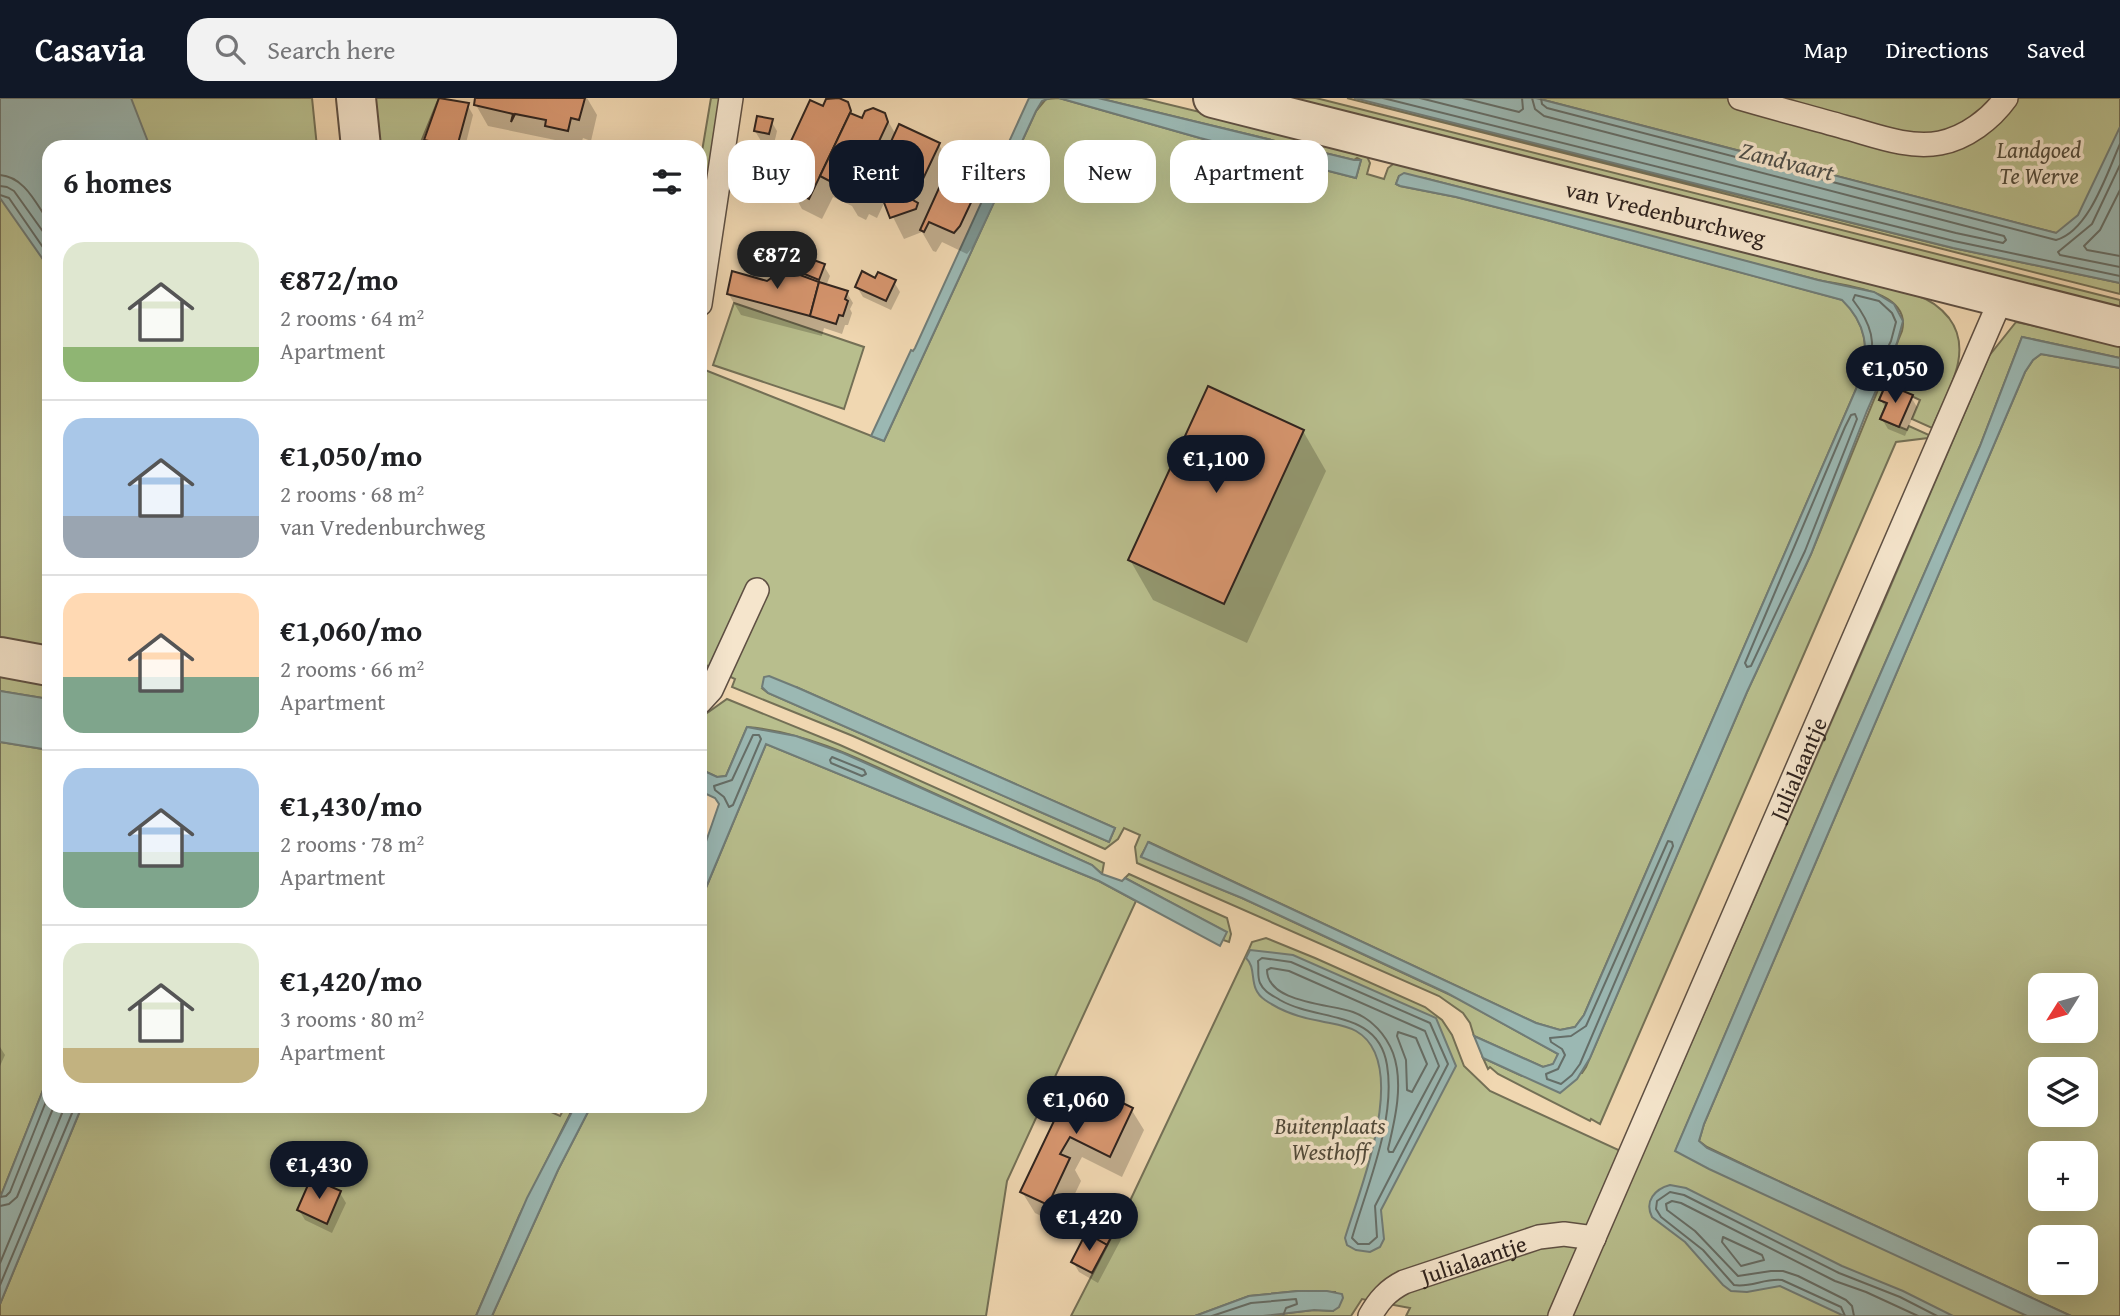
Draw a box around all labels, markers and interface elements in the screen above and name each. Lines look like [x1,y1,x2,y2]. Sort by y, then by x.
search box [187,18,677,81]
text: Casavia [35,25,145,73]
icon: search [211,30,249,68]
text: Search here [267,30,396,69]
text: Map [1804,32,1848,67]
text: Directions [1886,32,1989,67]
text: Saved [2027,32,2085,67]
water label: Zandvaart [1736,132,1838,190]
park label: Landgoed Te Werve [1996,133,2081,192]
chip: Buy [728,140,815,203]
chip: Rent [829,140,924,203]
chip: Filters [938,140,1050,203]
chip: New [1064,140,1156,203]
chip: Apartment [1170,140,1328,203]
text: 6 homes [63,160,172,204]
icon: filters [648,163,686,201]
street label: van Vredenburchweg [1562,171,1770,254]
pin: €872 [736,232,818,291]
text: €872 [753,237,801,270]
text: €872/mo [280,257,398,301]
icon: home [119,270,203,354]
text: 2 rooms · 64 m² [280,301,424,334]
text: Apartment [280,334,385,367]
pin: €1,050 [1838,345,1952,405]
text: €1,050 [1862,351,1928,384]
text: €1,050/mo [280,433,422,477]
pin: €1,100 [1159,436,1273,495]
text: €1,100 [1183,441,1249,474]
icon: home [119,446,203,530]
text: 2 rooms · 68 m² [280,477,424,510]
text: van Vredenburchweg [280,510,485,543]
text: €1,060/mo [280,608,422,652]
icon: home [119,621,203,705]
text: 2 rooms · 66 m² [280,652,424,685]
text: Apartment [280,685,385,718]
street label: Julialaantje [1759,711,1834,828]
text: €1,430/mo [280,783,422,827]
icon: home [119,796,203,880]
text: 2 rooms · 78 m² [280,827,424,860]
text: Apartment [280,860,385,893]
text: €1,420/mo [280,958,422,1002]
icon: home [119,971,203,1055]
north arrow [2028,973,2098,1043]
map controls [2028,973,2098,1295]
text: 3 rooms · 80 m² [280,1002,424,1035]
text: Apartment [280,1035,385,1068]
button: layers [2028,1057,2098,1127]
pin: €1,060 [1019,1076,1133,1136]
text: €1,060 [1043,1082,1109,1115]
park label: Buitenplaats Westhoff [1274,1109,1386,1168]
button: + [2028,1141,2098,1211]
pin: €1,430 [262,1142,376,1201]
text: €1,430 [286,1147,352,1180]
pin: €1,420 [1032,1194,1146,1253]
text: €1,420 [1056,1199,1122,1232]
button: − [2028,1225,2098,1295]
street label: Julialaantje [1413,1226,1531,1293]

